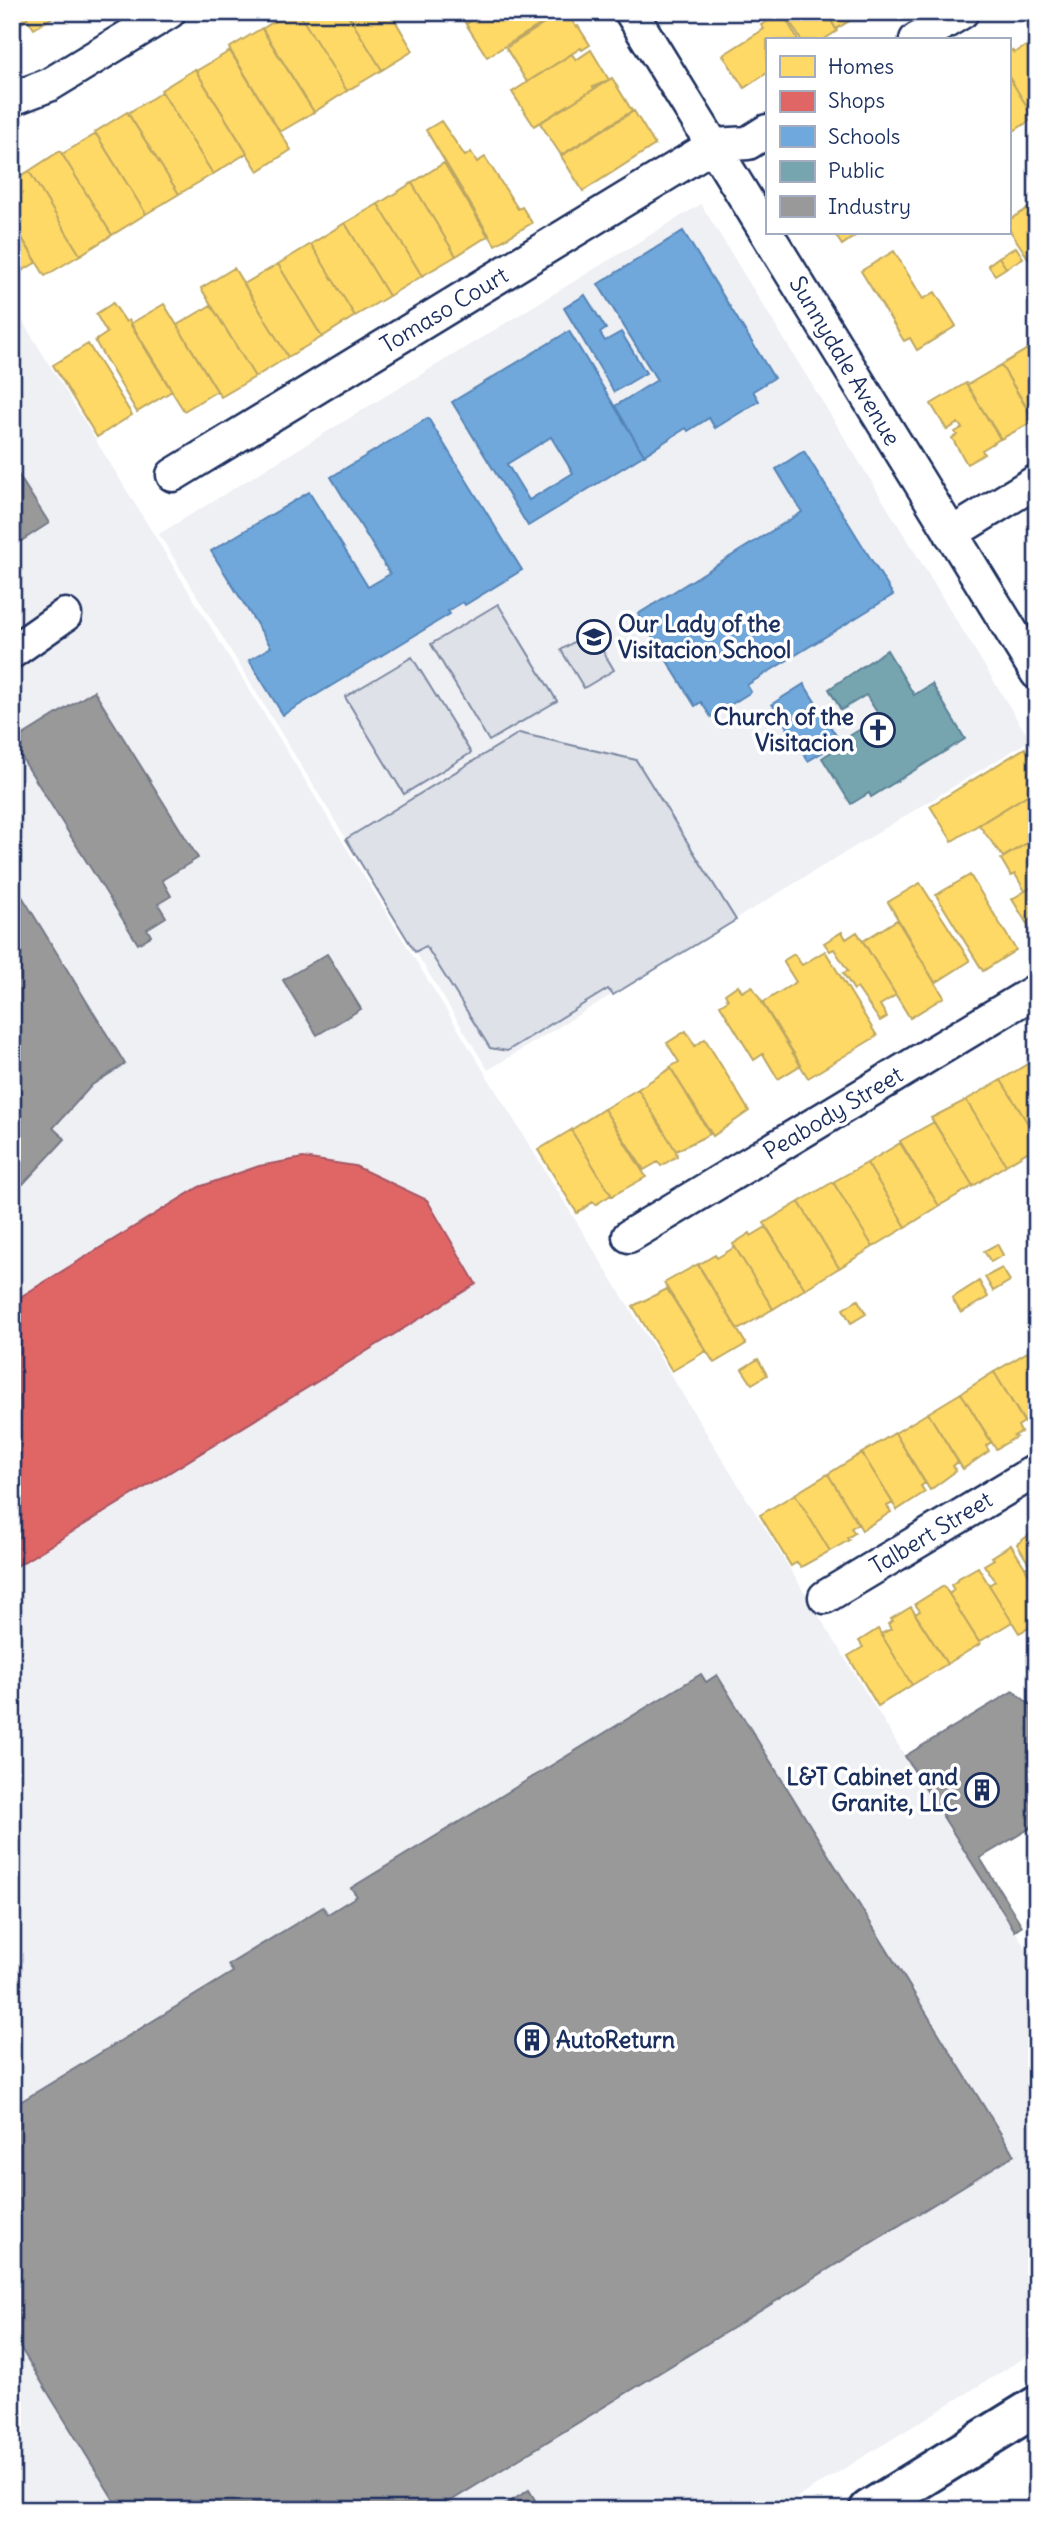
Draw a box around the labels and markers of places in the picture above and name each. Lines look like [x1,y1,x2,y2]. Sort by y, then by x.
place label: Our Lady of the Visitacion School [618,609,791,664]
school or university icon: Our Lady of the Visitacion School [575,618,613,656]
place label: Church of the Visitacion [713,702,854,757]
church icon: Church of the Visitacion [859,711,897,749]
place label: L&T Cabinet and Granite, LLC [786,1762,958,1817]
building icon: L&T Cabinet and Granite, LLC [963,1771,1001,1809]
building icon: AutoReturn [513,2021,551,2059]
place label: AutoReturn [556,2025,675,2054]

